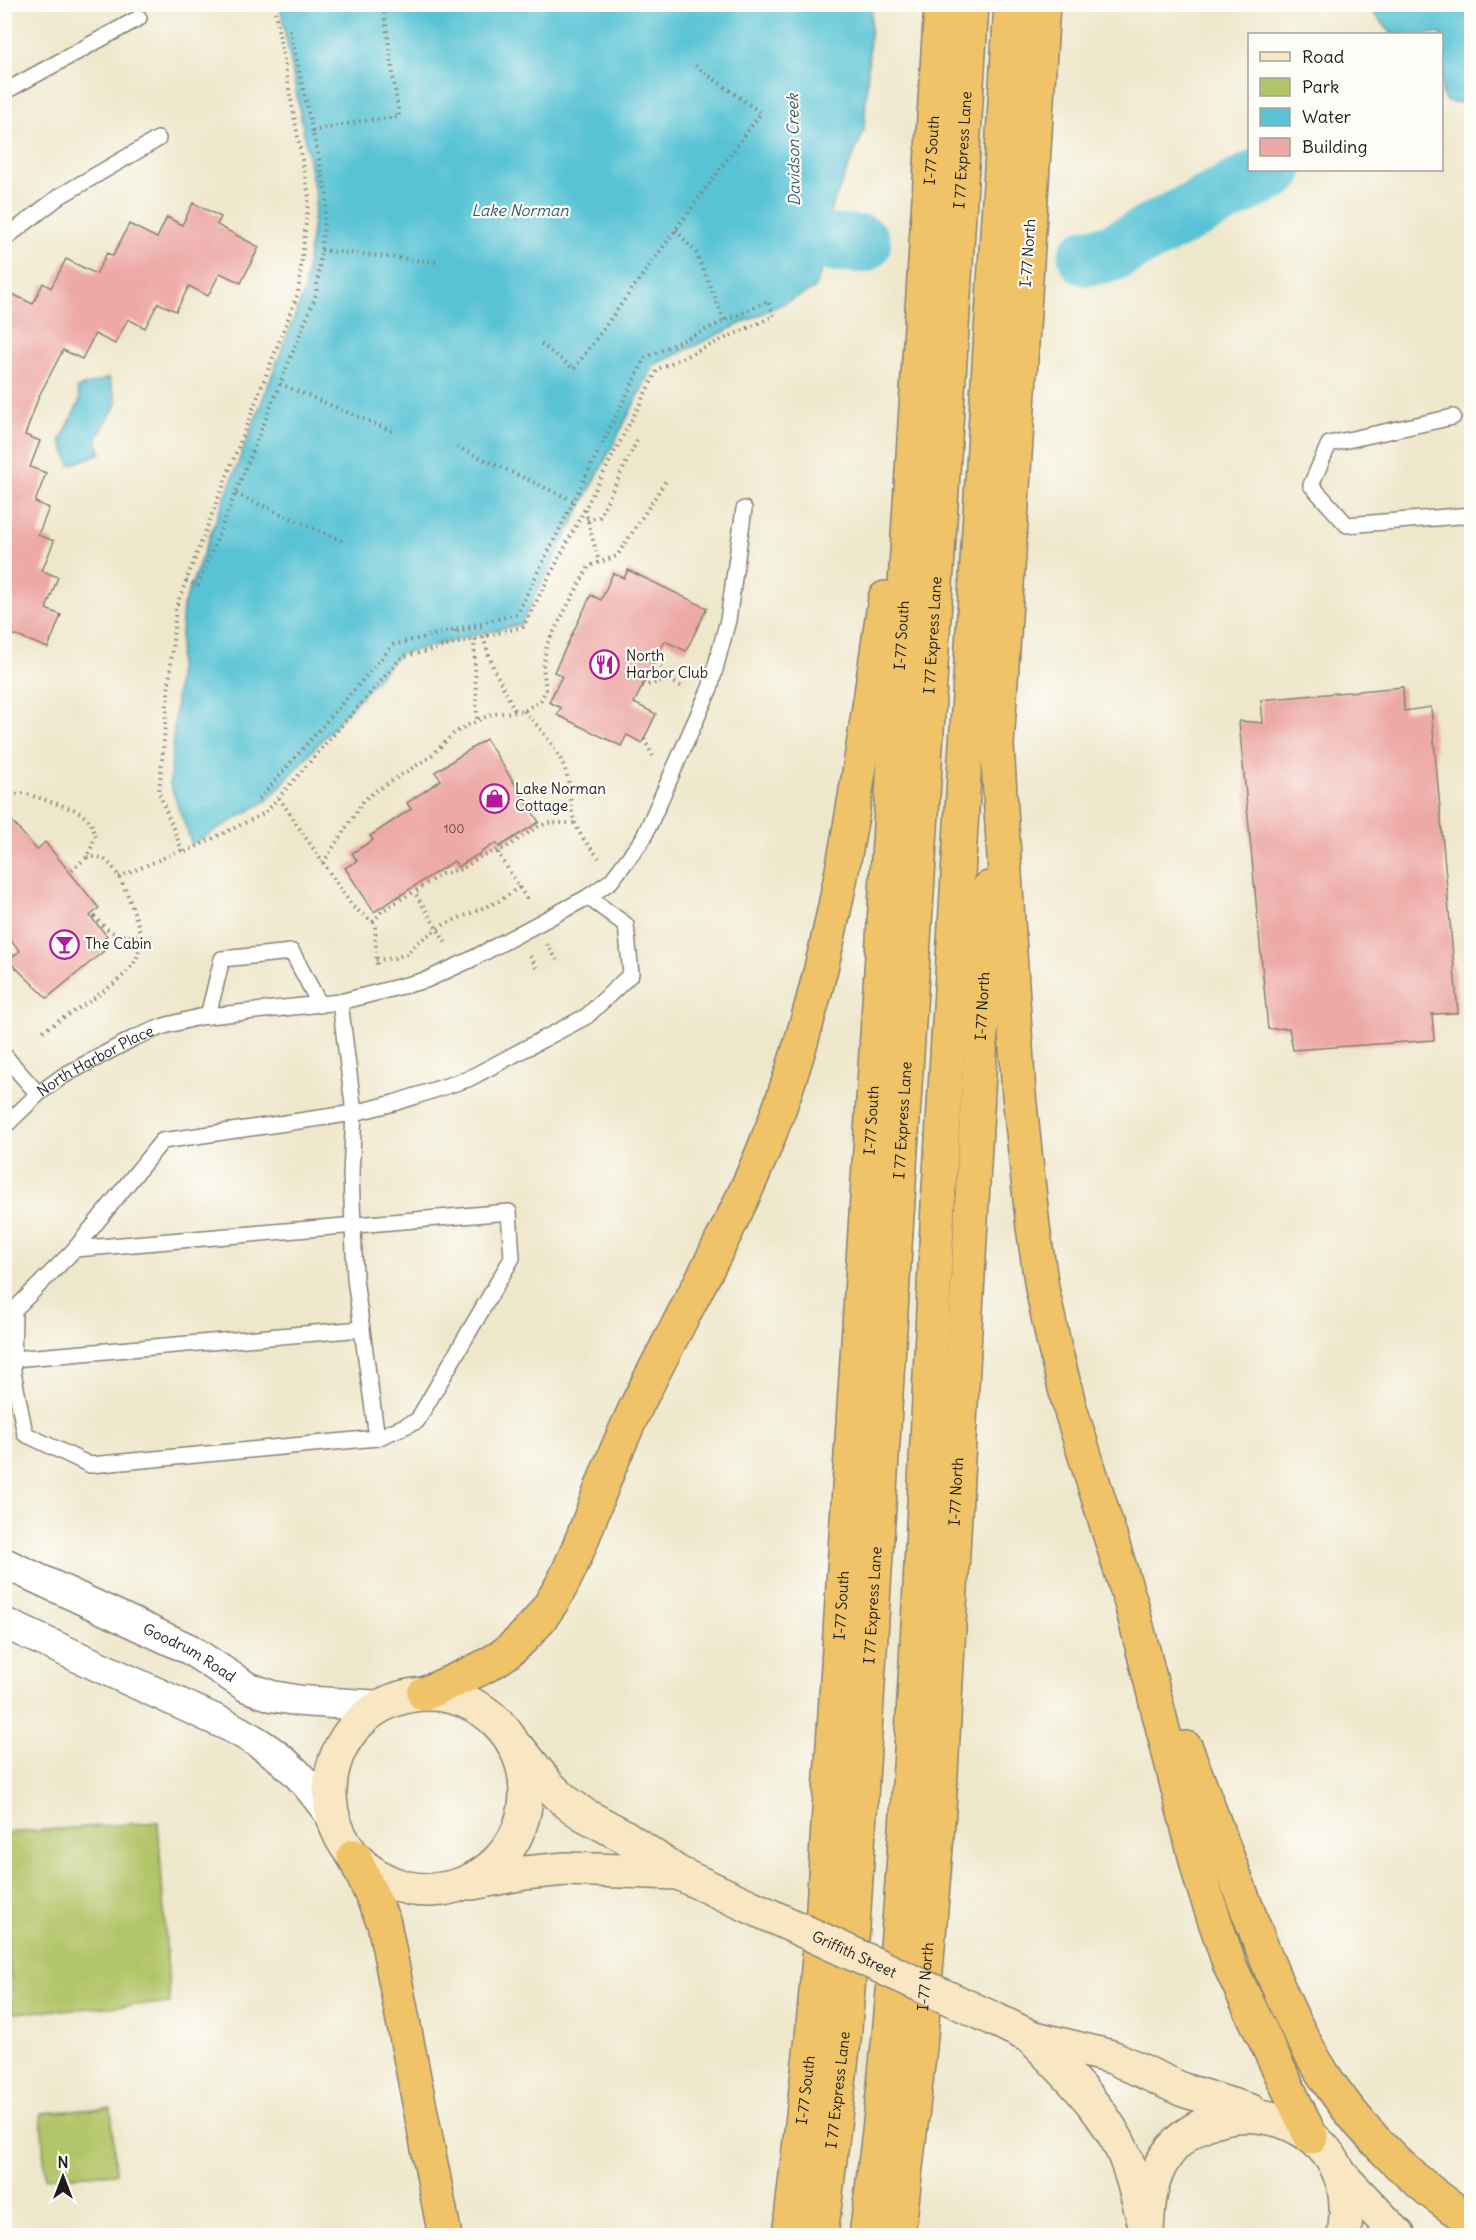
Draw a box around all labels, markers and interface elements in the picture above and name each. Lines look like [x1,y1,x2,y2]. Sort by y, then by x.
legend [1248,33,1443,171]
text: Road [1302,45,1345,68]
text: Park [1302,75,1339,98]
street label: I 77 Express Lane [949,91,976,209]
water label: Davidson Creek [782,92,804,206]
text: Water [1302,105,1352,128]
street label: I-77 South [920,115,943,185]
text: Building [1302,135,1367,158]
water label: Lake Norman [471,200,569,220]
street label: I-77 North [1016,218,1039,288]
street label: I 77 Express Lane [919,576,946,694]
street label: I-77 South [890,600,913,670]
place label: North Harbor Club [626,646,708,682]
restaurant icon: North Harbor Club [589,649,621,681]
place label: Lake Norman Cottage [515,779,606,815]
shop icon: Lake Norman Cottage [478,782,510,814]
house number: 100 [444,821,464,836]
bar icon: The Cabin [48,928,80,960]
place label: The Cabin [85,934,152,953]
street label: I-77 North [971,971,993,1041]
street label: North Harbor Place [33,1021,156,1100]
street label: I 77 Express Lane [889,1061,916,1179]
street label: I-77 South [860,1085,883,1156]
street label: I-77 North [944,1456,967,1526]
street label: I 77 Express Lane [859,1546,885,1665]
street label: I-77 South [830,1570,853,1641]
street label: Goodrum Road [140,1619,240,1686]
street label: Griffith Street [809,1926,900,1982]
street label: I-77 North [913,1941,937,2011]
street label: I 77 Express Lane [821,2031,854,2149]
street label: I-77 South [792,2054,819,2125]
north arrow [33,2147,93,2207]
text: N [57,2152,69,2172]

